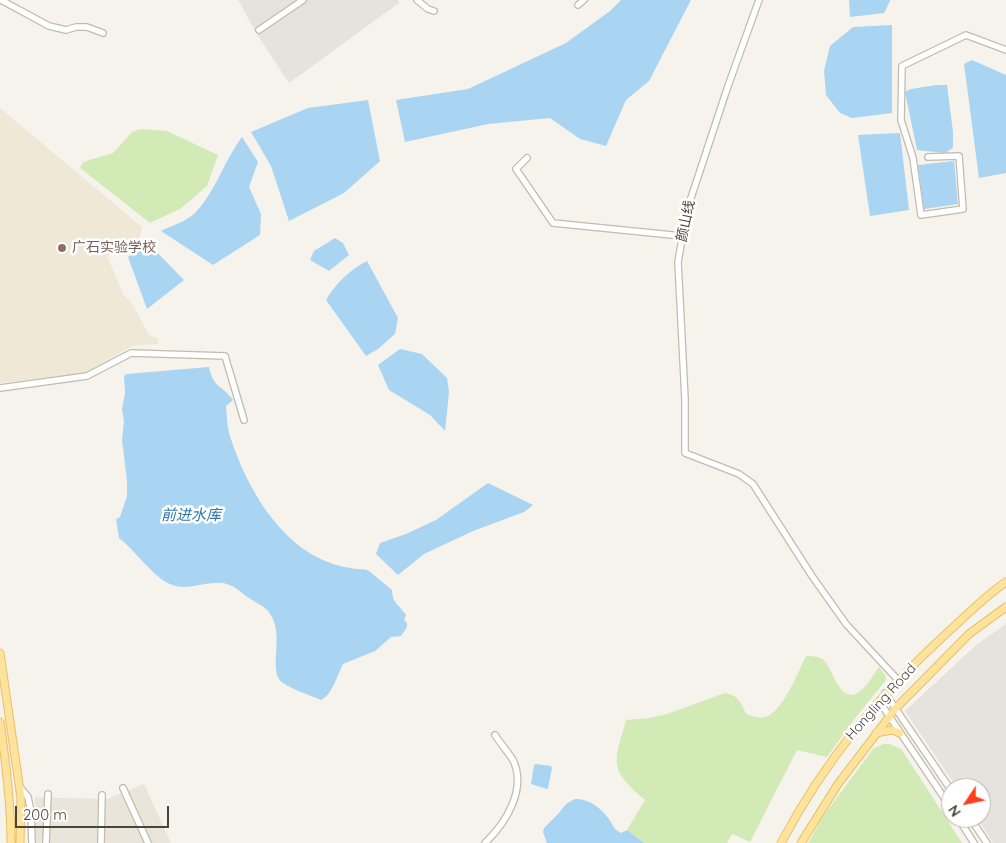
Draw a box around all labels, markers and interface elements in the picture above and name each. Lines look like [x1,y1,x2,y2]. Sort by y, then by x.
street label: 颜山线 [673,199,699,243]
place label: 广石实验学校 [72,240,156,256]
marker: 广石实验学校 [56,242,68,254]
water label: 前进水库 [161,506,221,524]
street label: Hongling Road [842,660,920,744]
north arrow [941,778,991,828]
scale bar [18,796,171,828]
text: N [944,802,965,820]
text: 200 m [23,805,67,824]

